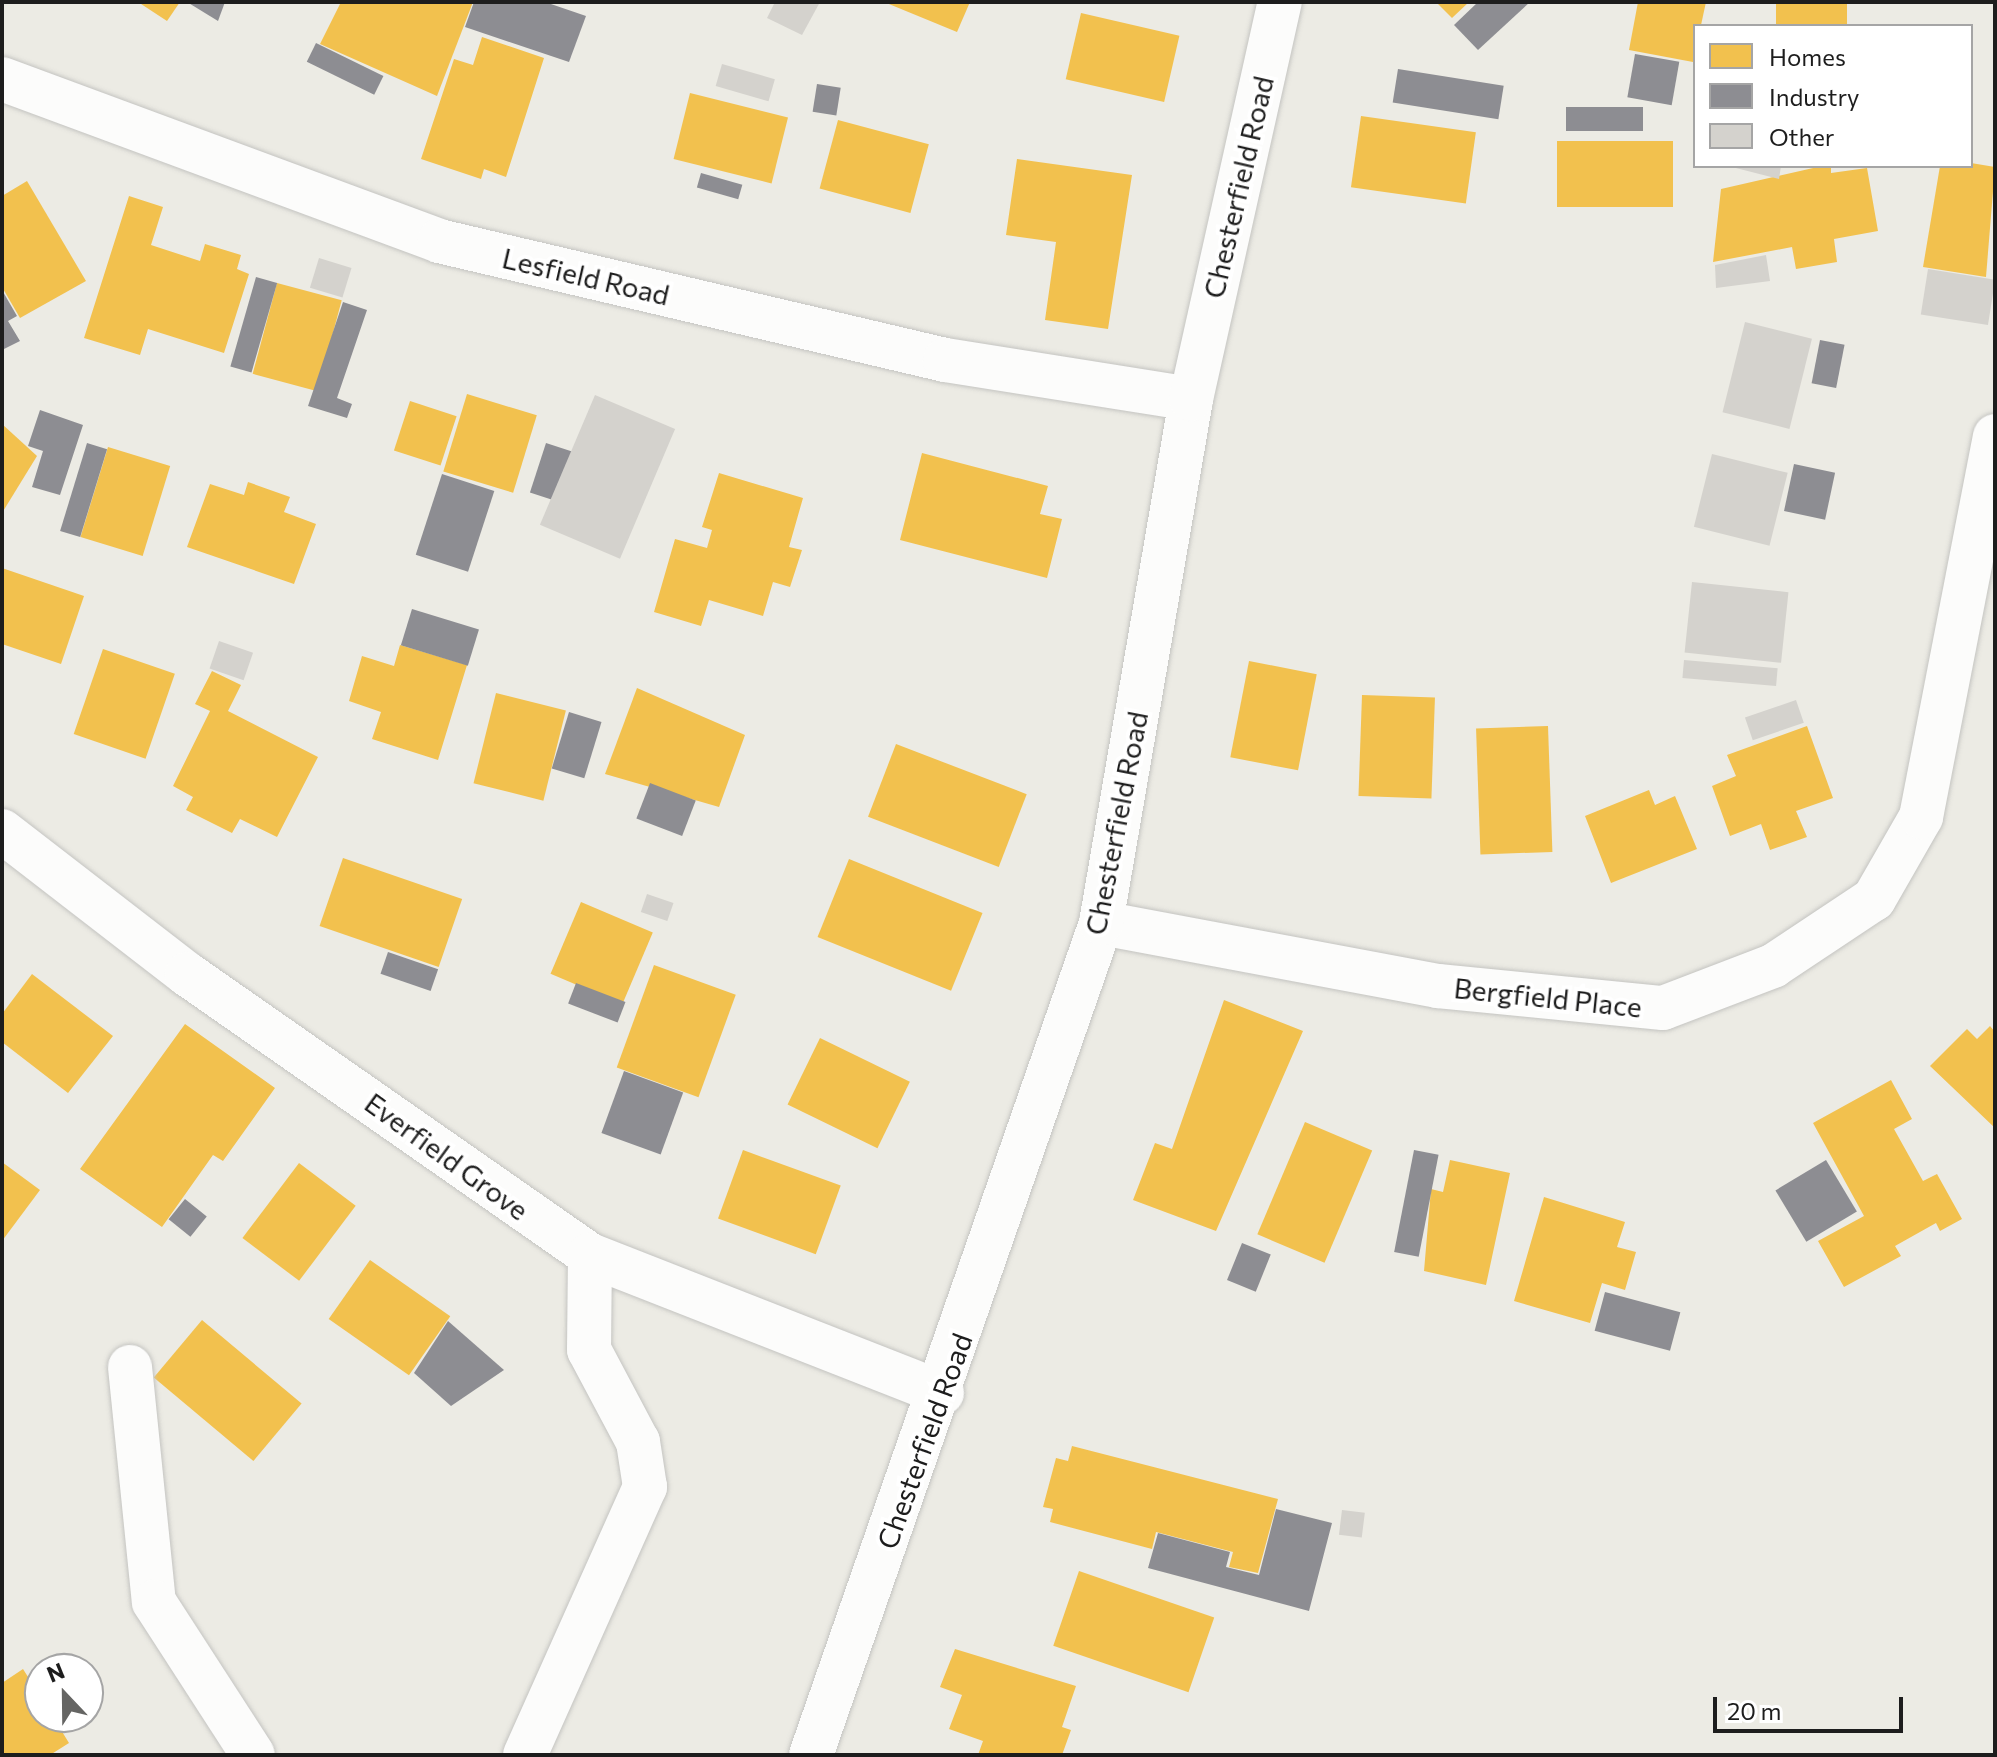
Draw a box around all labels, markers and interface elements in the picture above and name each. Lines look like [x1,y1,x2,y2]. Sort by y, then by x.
legend [1693,24,1973,168]
text: Homes [1769,42,1846,71]
street label: Chesterfield Road [1196,73,1280,301]
text: Industry [1769,82,1859,111]
text: Other [1769,122,1834,151]
street label: Lesfield Road [499,240,673,312]
street label: Chesterfield Road [1078,708,1154,938]
street label: Bergfield Place [1452,970,1644,1024]
street label: Everfield Grove [359,1085,535,1227]
street label: Chesterfield Road [869,1329,979,1553]
north arrow [24,1653,104,1733]
text: N [43,1657,68,1688]
scale bar [1717,1681,1907,1731]
text: 20 m [1727,1696,1781,1725]

